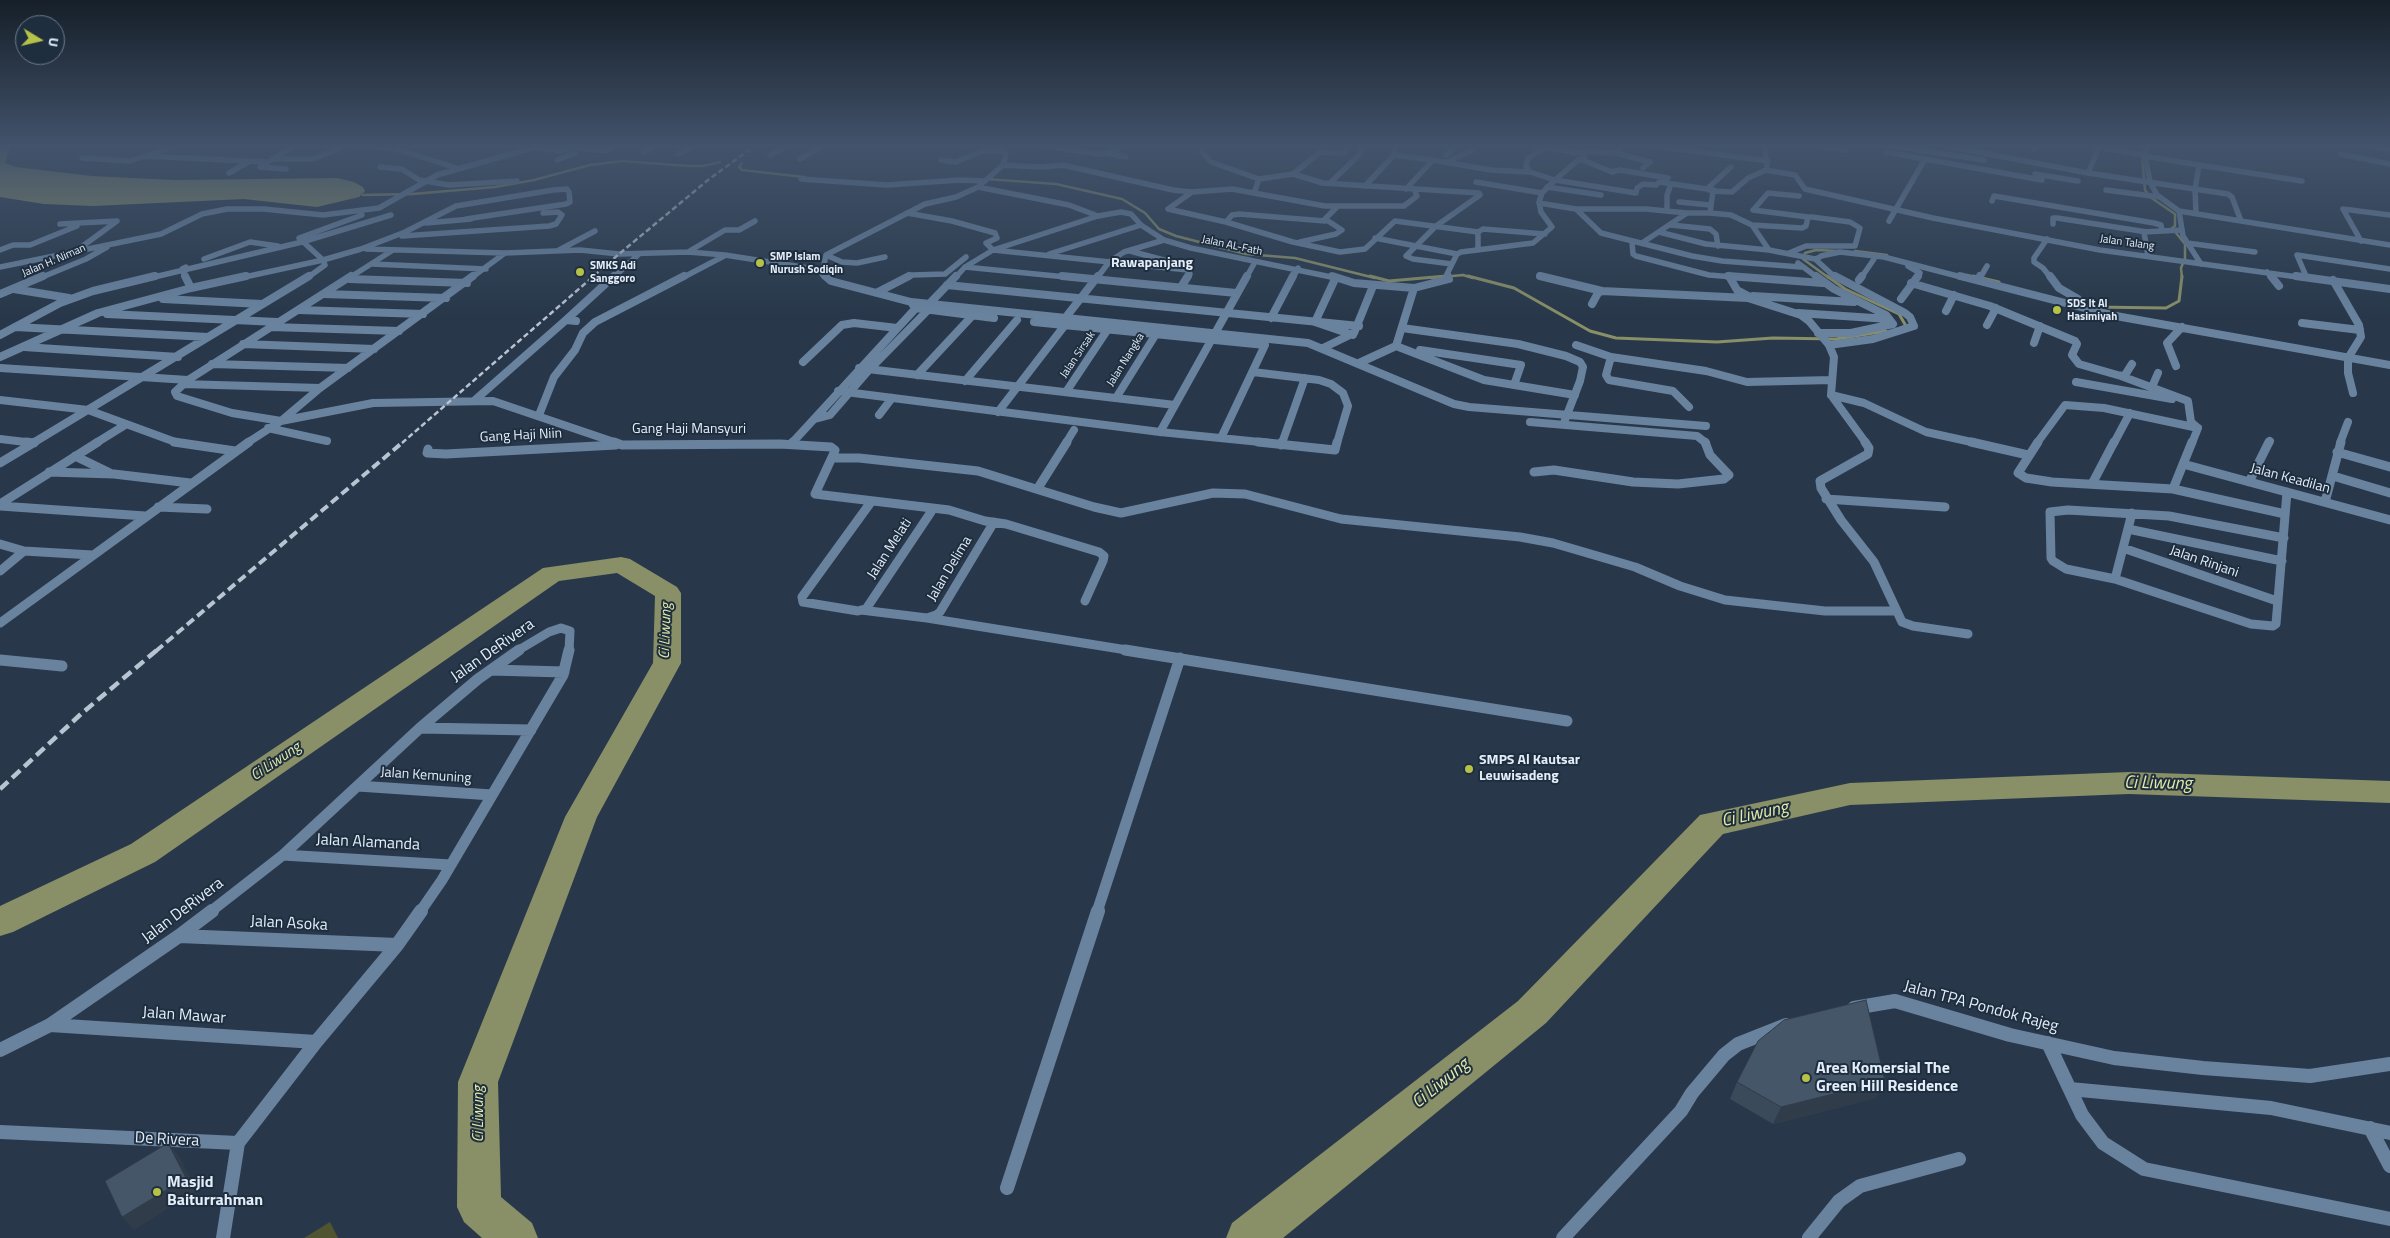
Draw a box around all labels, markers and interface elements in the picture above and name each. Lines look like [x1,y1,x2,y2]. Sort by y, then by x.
north arrow [15,15,65,65]
text: U [43,36,65,48]
street label: Jalan AL-Fath [1200,233,1264,259]
street label: Jalan Talang [2099,233,2155,253]
street label: Jalan H. Niman [20,242,88,280]
place label: SMP Islam Nurush Sodiqin [770,250,843,276]
district label: Rawapanjang [1111,256,1193,272]
marker: SMP Islam Nurush Sodiqin [754,257,766,269]
place label: SMKS Adi Sanggoro [590,259,636,285]
marker: SMKS Adi Sanggoro [574,266,586,278]
place label: SDS It Al Hasimiyah [2067,297,2117,323]
marker: SDS It Al Hasimiyah [2051,304,2063,316]
street label: Jalan Sirsak [1058,329,1098,381]
street label: Jalan Nangka [1104,331,1148,389]
street label: Gang Haji Mansyuri [632,422,746,438]
street label: Gang Haji Niin [480,425,562,447]
street label: Jalan Keadilan [2248,460,2332,498]
street label: Jalan Melati [864,516,916,582]
street label: Jalan Delima [924,533,976,605]
street label: Jalan Rinjani [2167,542,2241,582]
water label: Ci Liwung [656,602,676,660]
street label: Jalan DeRivera [448,615,538,687]
water label: Ci Liwung [248,739,304,785]
place label: SMPS Al Kautsar Leuwisadeng [1479,753,1580,786]
marker: SMPS Al Kautsar Leuwisadeng [1463,763,1475,775]
street label: Jalan Kemuning [380,764,472,788]
water label: Ci Liwung [2124,773,2192,795]
water label: Ci Liwung [1720,797,1790,833]
street label: Jalan Alamanda [315,831,421,855]
street label: Jalan DeRivera [138,874,228,948]
street label: Jalan Asoka [250,912,328,936]
street label: Jalan TPA Pondok Rajeg [1902,977,2060,1037]
street label: Jalan Mawar [142,1004,226,1028]
water label: Ci Liwung [1408,1054,1474,1114]
place label: Area Komersial The Green Hill Residence [1816,1059,1958,1097]
marker: Area Komersial The Green Hill Residence [1800,1072,1812,1084]
water label: Ci Liwung [470,1086,488,1142]
street label: De Rivera [134,1129,200,1151]
place label: Masjid Baiturrahman [167,1173,263,1211]
marker: Masjid Baiturrahman [151,1186,163,1198]

